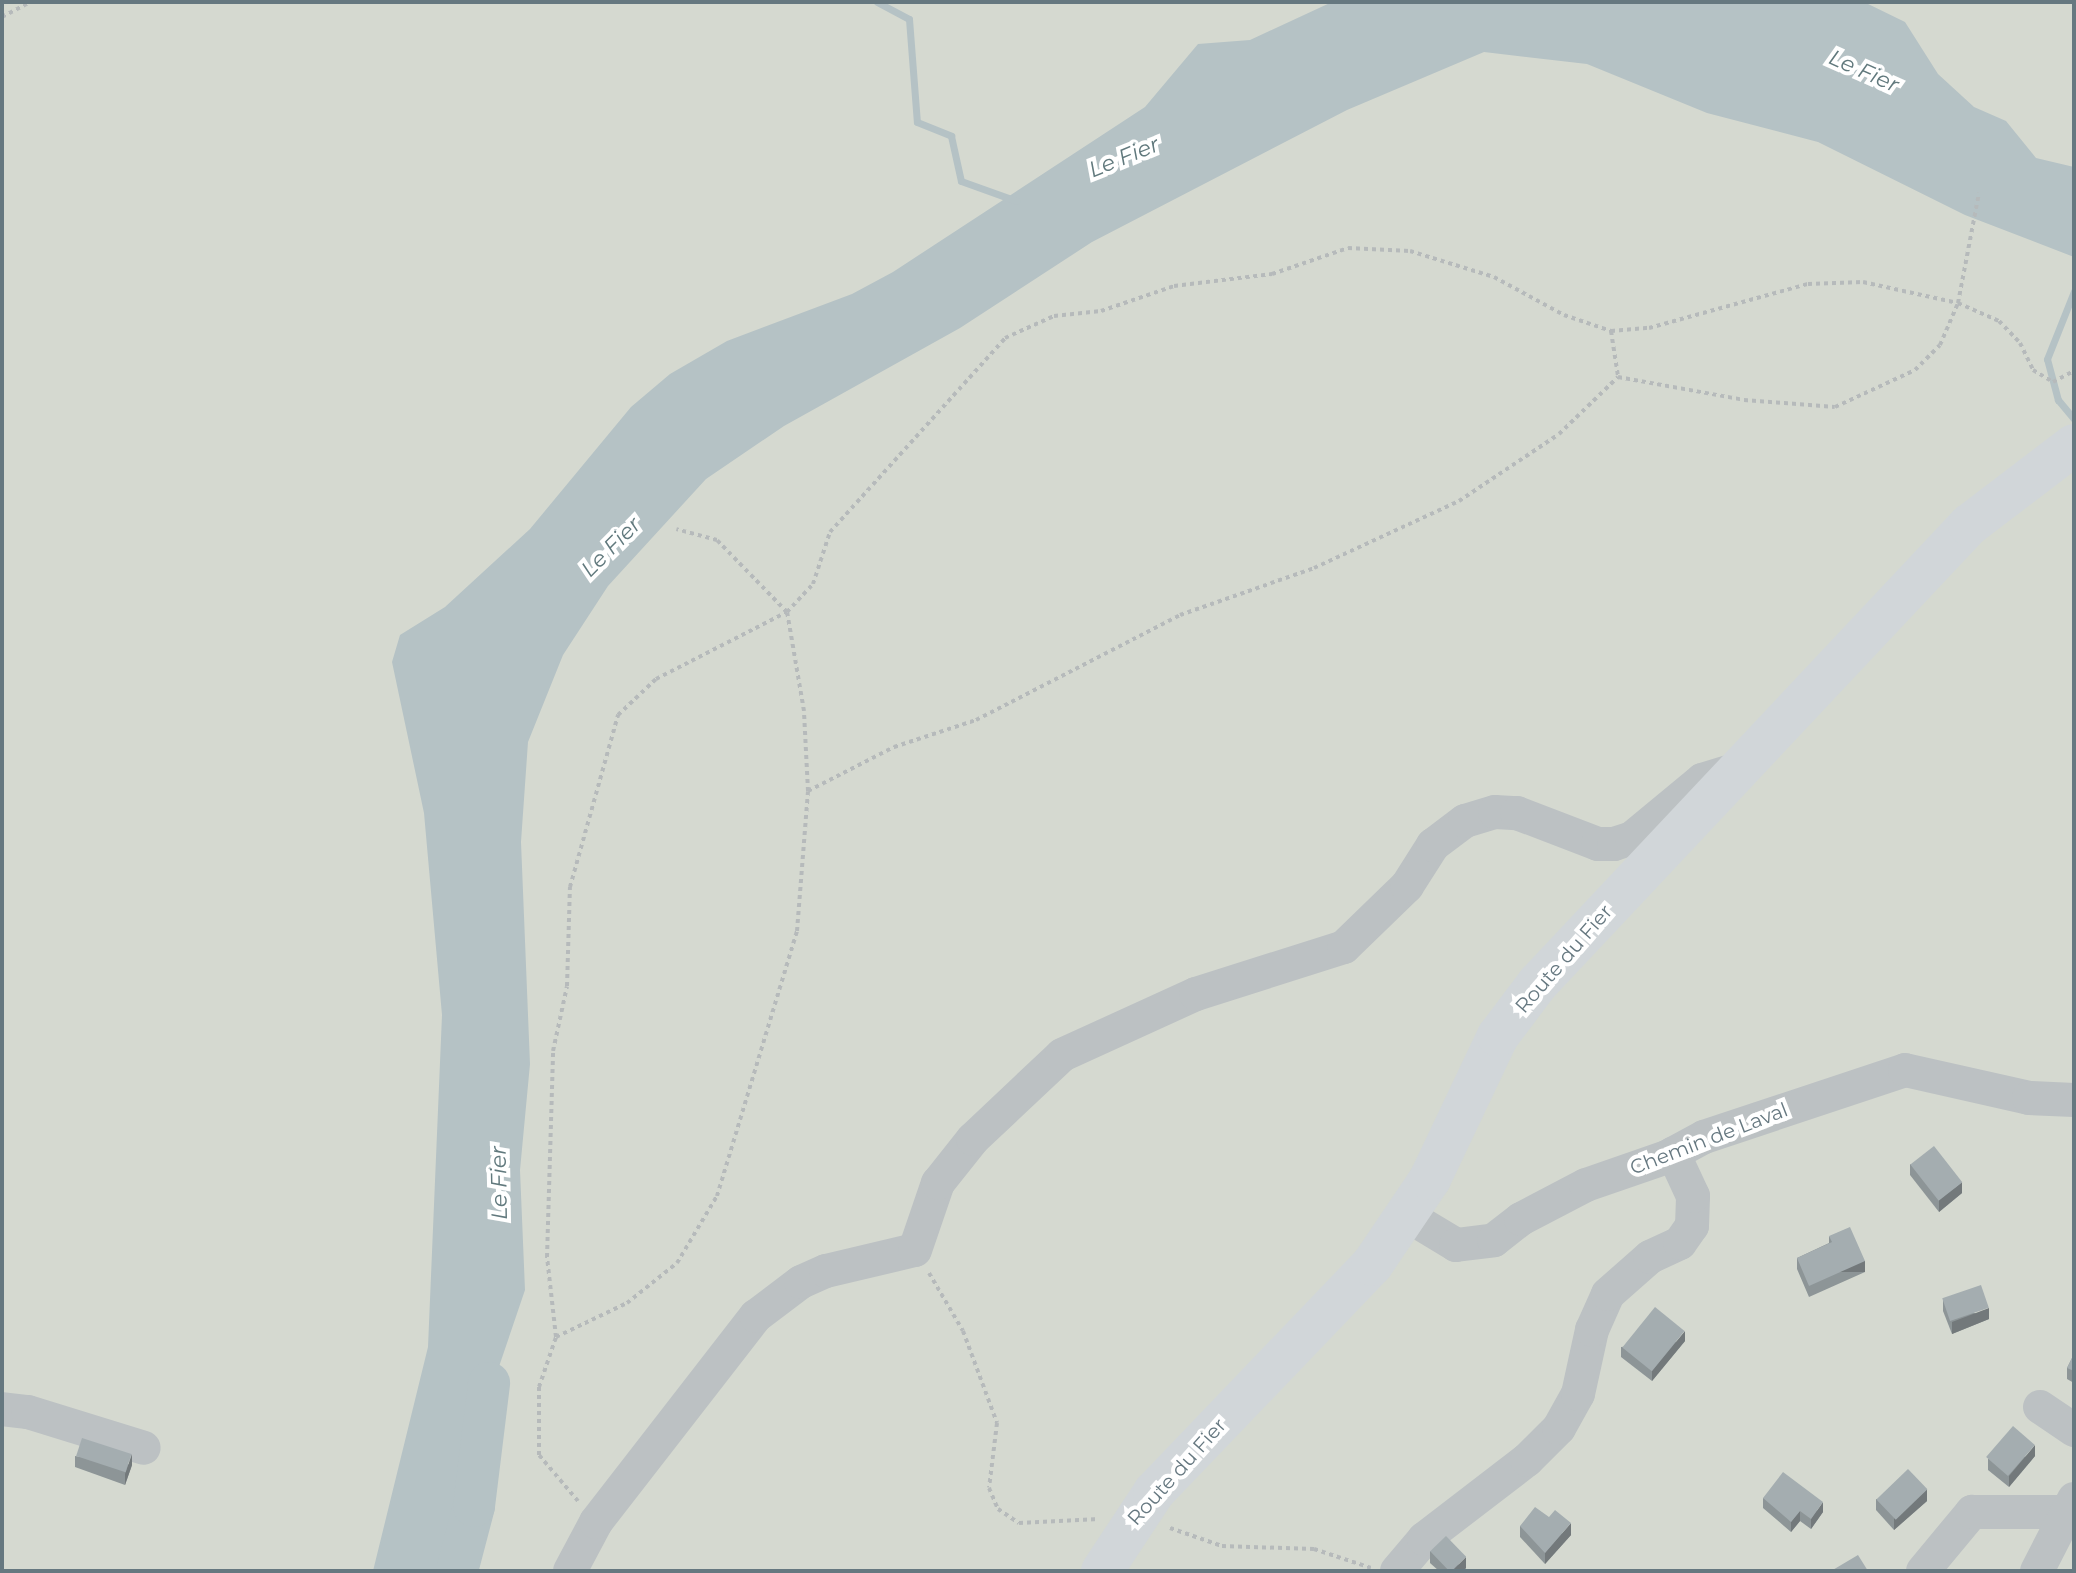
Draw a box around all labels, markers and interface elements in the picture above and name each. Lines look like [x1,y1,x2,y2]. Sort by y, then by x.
water label: Le Fier [1825,44,1903,98]
water label: Le Fier [1085,131,1163,183]
water label: Le Fier [576,512,646,582]
street label: Route du Fier [1510,900,1618,1018]
street label: Chemin de Laval [1627,1098,1791,1180]
water label: Le Fier [485,1146,513,1220]
street label: Route du Fier [1123,1413,1231,1531]

